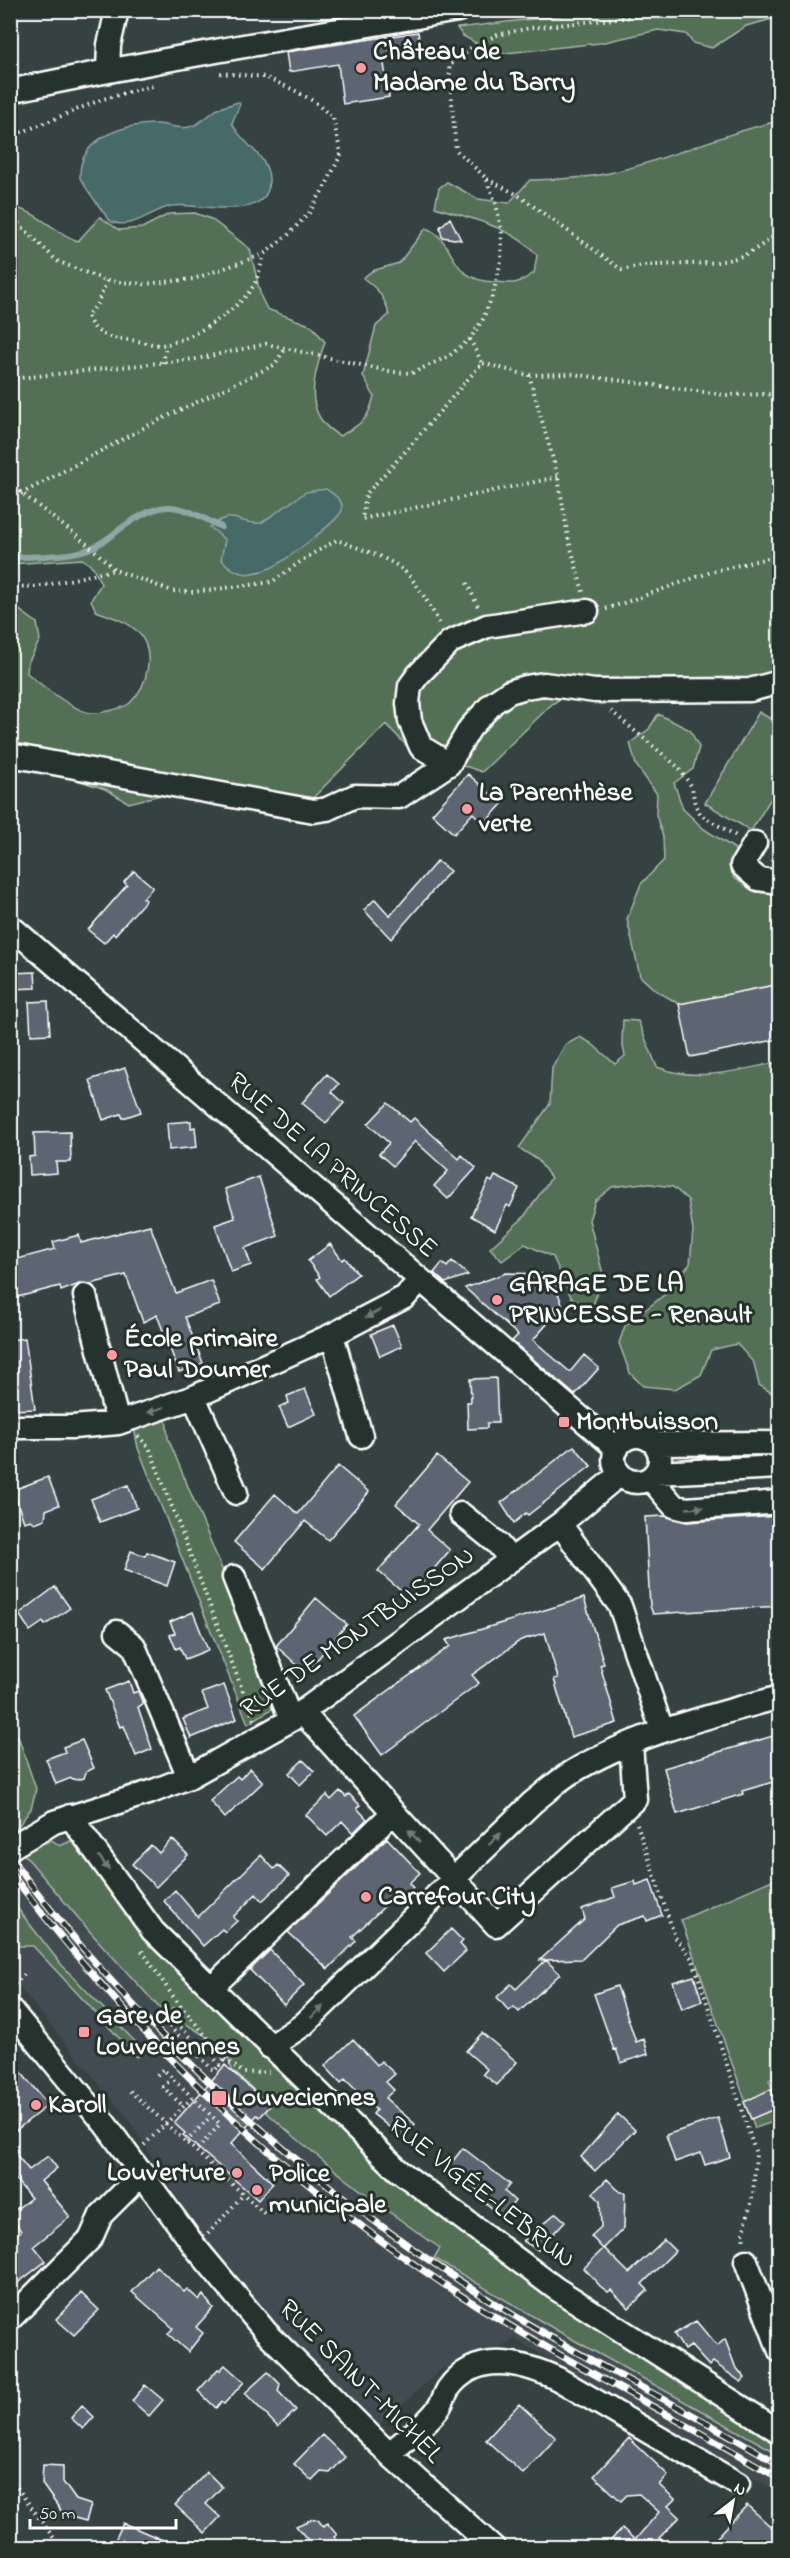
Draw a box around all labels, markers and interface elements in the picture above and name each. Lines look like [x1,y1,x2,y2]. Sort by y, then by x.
place label: Château de Madame du Barry [373,33,575,103]
marker: Château de Madame du Barry [354,61,368,75]
place label: La Parenthèse verte [478,774,633,844]
marker: La Parenthèse verte [460,802,474,816]
street label: RUE DE LA PRINCESSE [218,1064,446,1268]
place label: GARAGE DE LA PRINCESSE - Renault [509,1265,753,1335]
marker: GARAGE DE LA PRINCESSE - Renault [490,1293,504,1307]
one-way arrow [364,1308,382,1318]
place label: École primaire Paul Doumer [124,1320,279,1390]
marker: École primaire Paul Doumer [105,1348,119,1362]
place label: Montbuisson [576,1403,718,1442]
one-way arrow [147,1405,165,1415]
marker: Montbuisson [557,1415,571,1429]
one-way arrow [685,1504,704,1513]
street label: RUE DE MONTBUISSON [233,1537,483,1729]
one-way arrow [408,1829,421,1844]
one-way arrow [488,1832,502,1846]
one-way arrow [98,1855,110,1871]
place label: Carrefour City [378,1878,535,1917]
marker: Carrefour City [359,1890,373,1904]
place label: Gare de Louveciennes [96,1997,240,2067]
one-way arrow [309,2005,323,2019]
marker: Gare de Louveciennes [77,2025,91,2039]
place label: Louveciennes [232,2079,376,2118]
place label: Karoll [48,2086,106,2125]
marker: Louveciennes [210,2089,228,2107]
marker: Karoll [29,2098,43,2112]
street label: RUE VIGÉE-LEBRUN [379,2107,583,2279]
place label: Louv'erture [107,2154,226,2193]
place label: Police municipale [269,2155,387,2225]
marker: Louv'erture [230,2166,244,2180]
marker: Police municipale [250,2183,264,2197]
street label: RUE SAINT-MICHEL [269,2291,451,2473]
north arrow [703,2471,763,2531]
text: N [729,2477,751,2503]
scale bar [30,2492,176,2530]
text: 50 m [39,2502,76,2528]

